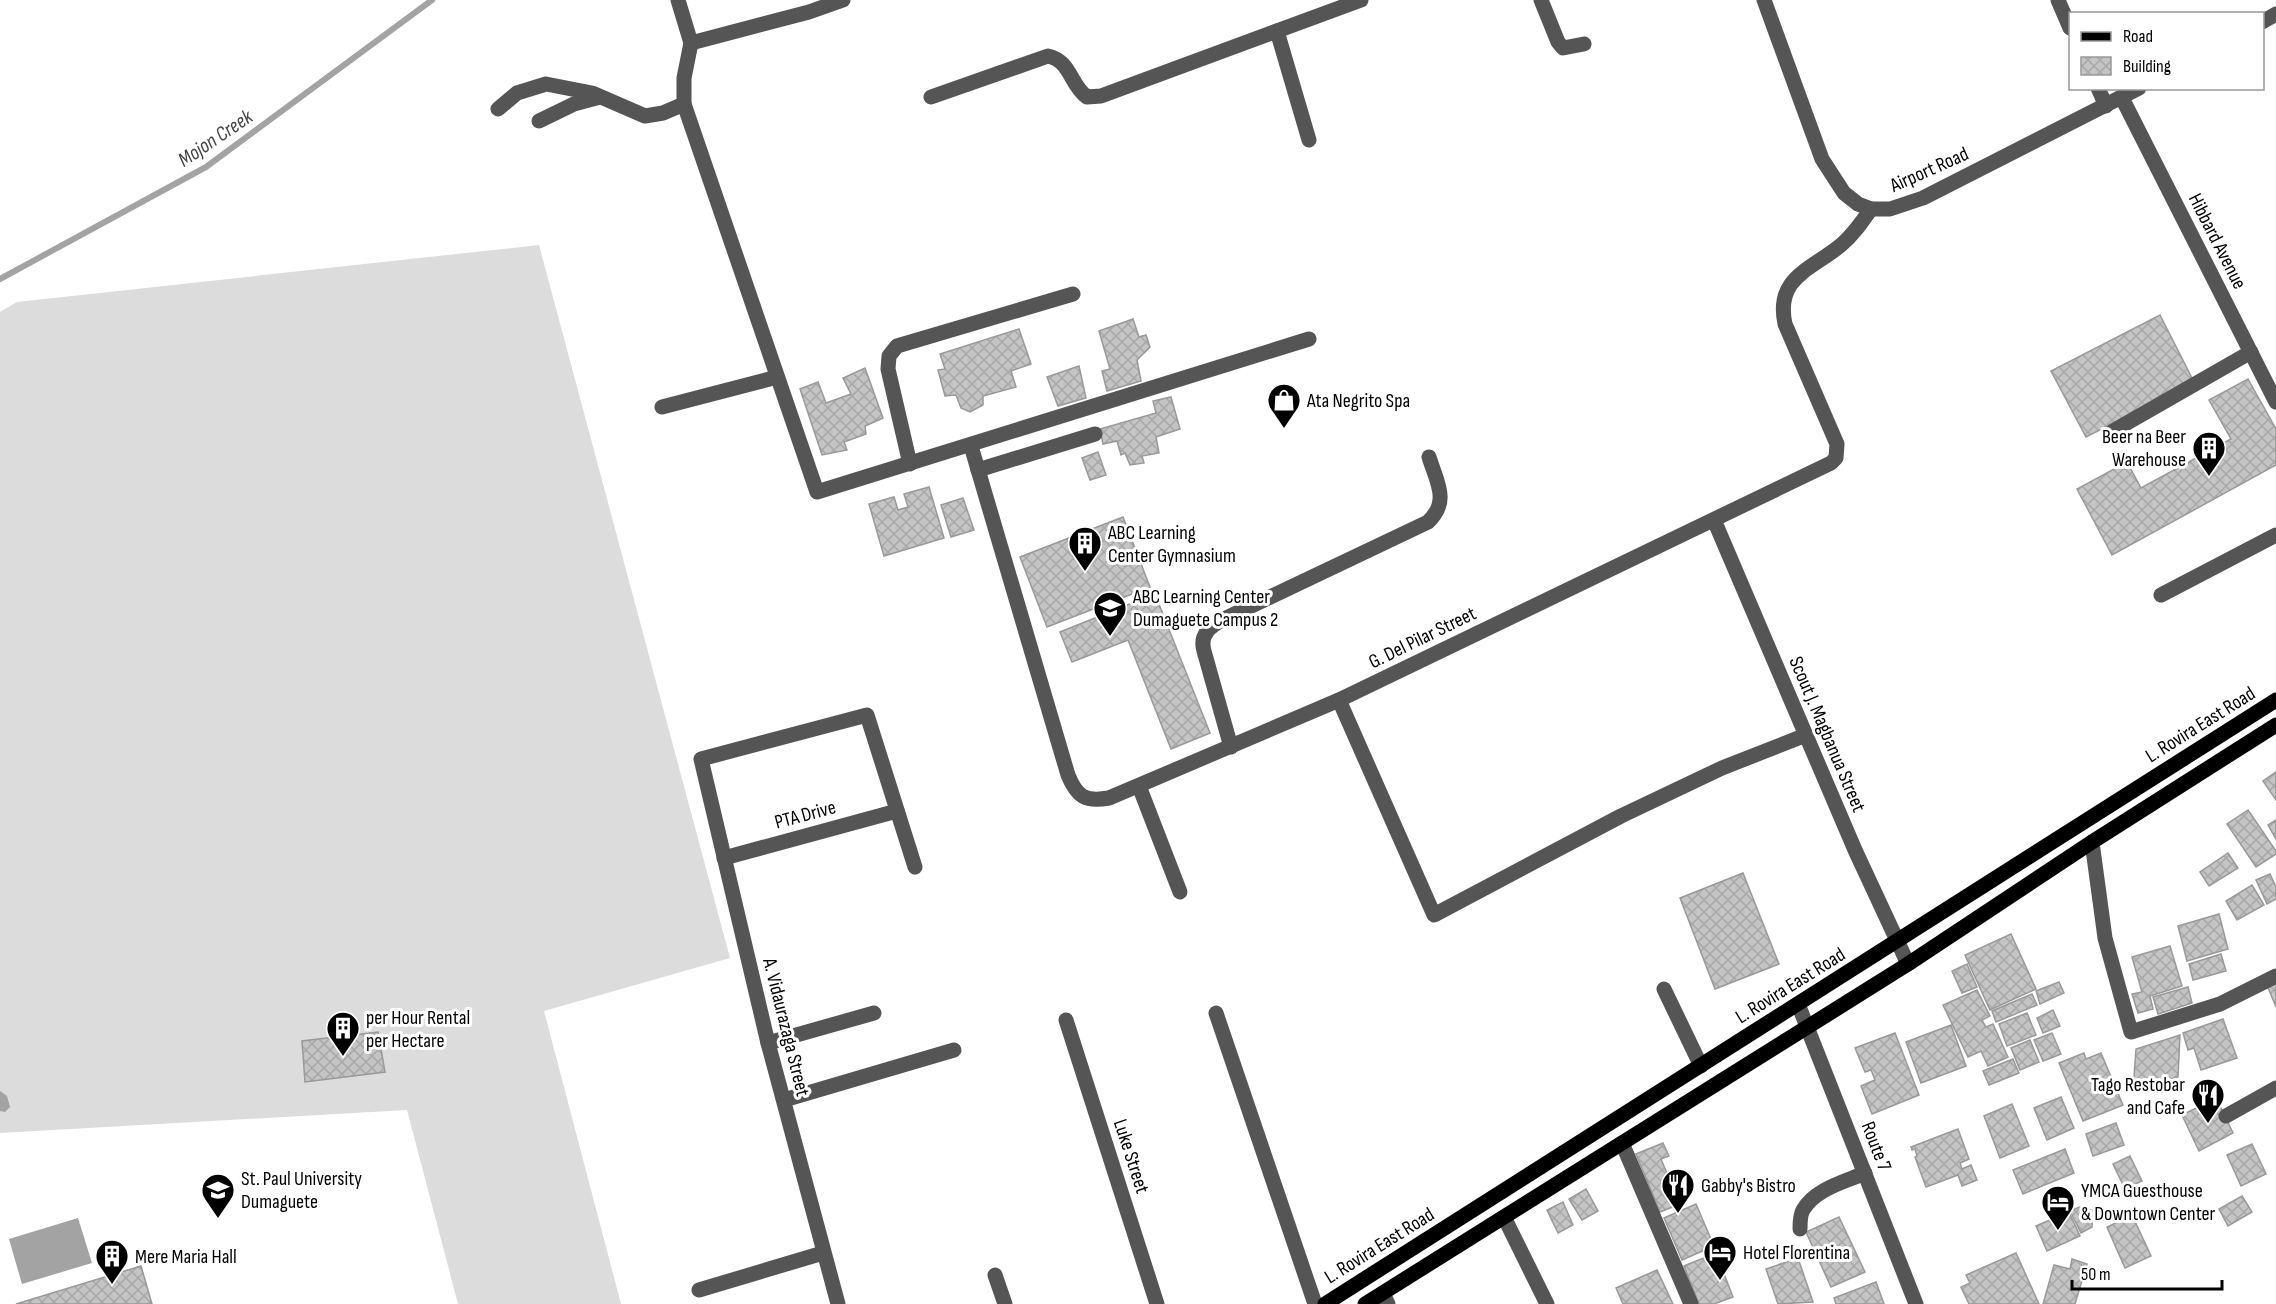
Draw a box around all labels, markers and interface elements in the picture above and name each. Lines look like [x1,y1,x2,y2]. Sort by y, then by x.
legend [2069,12,2264,90]
text: Road [2123,26,2153,47]
text: Building [2123,56,2171,77]
water label: Mojon Creek [173,104,258,172]
street label: Airport Road [1886,142,1972,198]
street label: Hibbard Avenue [2183,190,2251,293]
shop icon: Ata Negrito Spa [1266,382,1302,429]
place label: Ata Negrito Spa [1306,389,1410,413]
place label: Beer na Beer Warehouse [2102,425,2186,472]
building icon: Beer na Beer Warehouse [2191,430,2227,477]
place label: ABC Learning Center Gymnasium [1107,521,1236,568]
building icon: ABC Learning Center Gymnasium [1067,525,1103,572]
place label: ABC Learning Center Dumaguete Campus 2 [1132,585,1278,632]
school or university icon: ABC Learning Center Dumaguete Campus 2 [1092,590,1128,637]
street label: G. Del Pilar Street [1365,602,1480,674]
street label: Scout J. Magbanua Street [1783,653,1871,816]
street label: L. Rovira East Road [2141,682,2260,768]
street label: PTA Drive [772,795,839,835]
street label: L. Rovira East Road [1731,943,1850,1029]
street label: A. Vidaurazaga Street [757,955,815,1099]
place label: per Hour Rental per Hectare [366,1006,470,1053]
building icon: per Hour Rental per Hectare [325,1010,361,1057]
place label: Tago Restobar and Cafe [2091,1073,2185,1120]
restaurant icon: Tago Restobar and Cafe [2190,1077,2226,1124]
street label: Luke Street [1108,1116,1154,1196]
street label: Route 7 [1856,1118,1896,1174]
place label: St. Paul University Dumaguete [241,1167,362,1214]
restaurant icon: Gabby's Bistro [1660,1167,1696,1214]
school or university icon: St. Paul University Dumaguete [200,1172,236,1219]
place label: Gabby's Bistro [1701,1174,1796,1198]
place label: YMCA Guesthouse & Downtown Center [2081,1179,2216,1226]
hotel icon: YMCA Guesthouse & Downtown Center [2040,1184,2076,1231]
street label: L. Rovira East Road [1320,1203,1439,1289]
hotel icon: Hotel Florentina [1702,1234,1738,1281]
building icon: Mere Maria Hall [94,1238,130,1285]
place label: Hotel Florentina [1743,1241,1850,1265]
place label: Mere Maria Hall [135,1245,237,1269]
scale bar [2072,1253,2222,1291]
text: 50 m [2081,1264,2111,1285]

